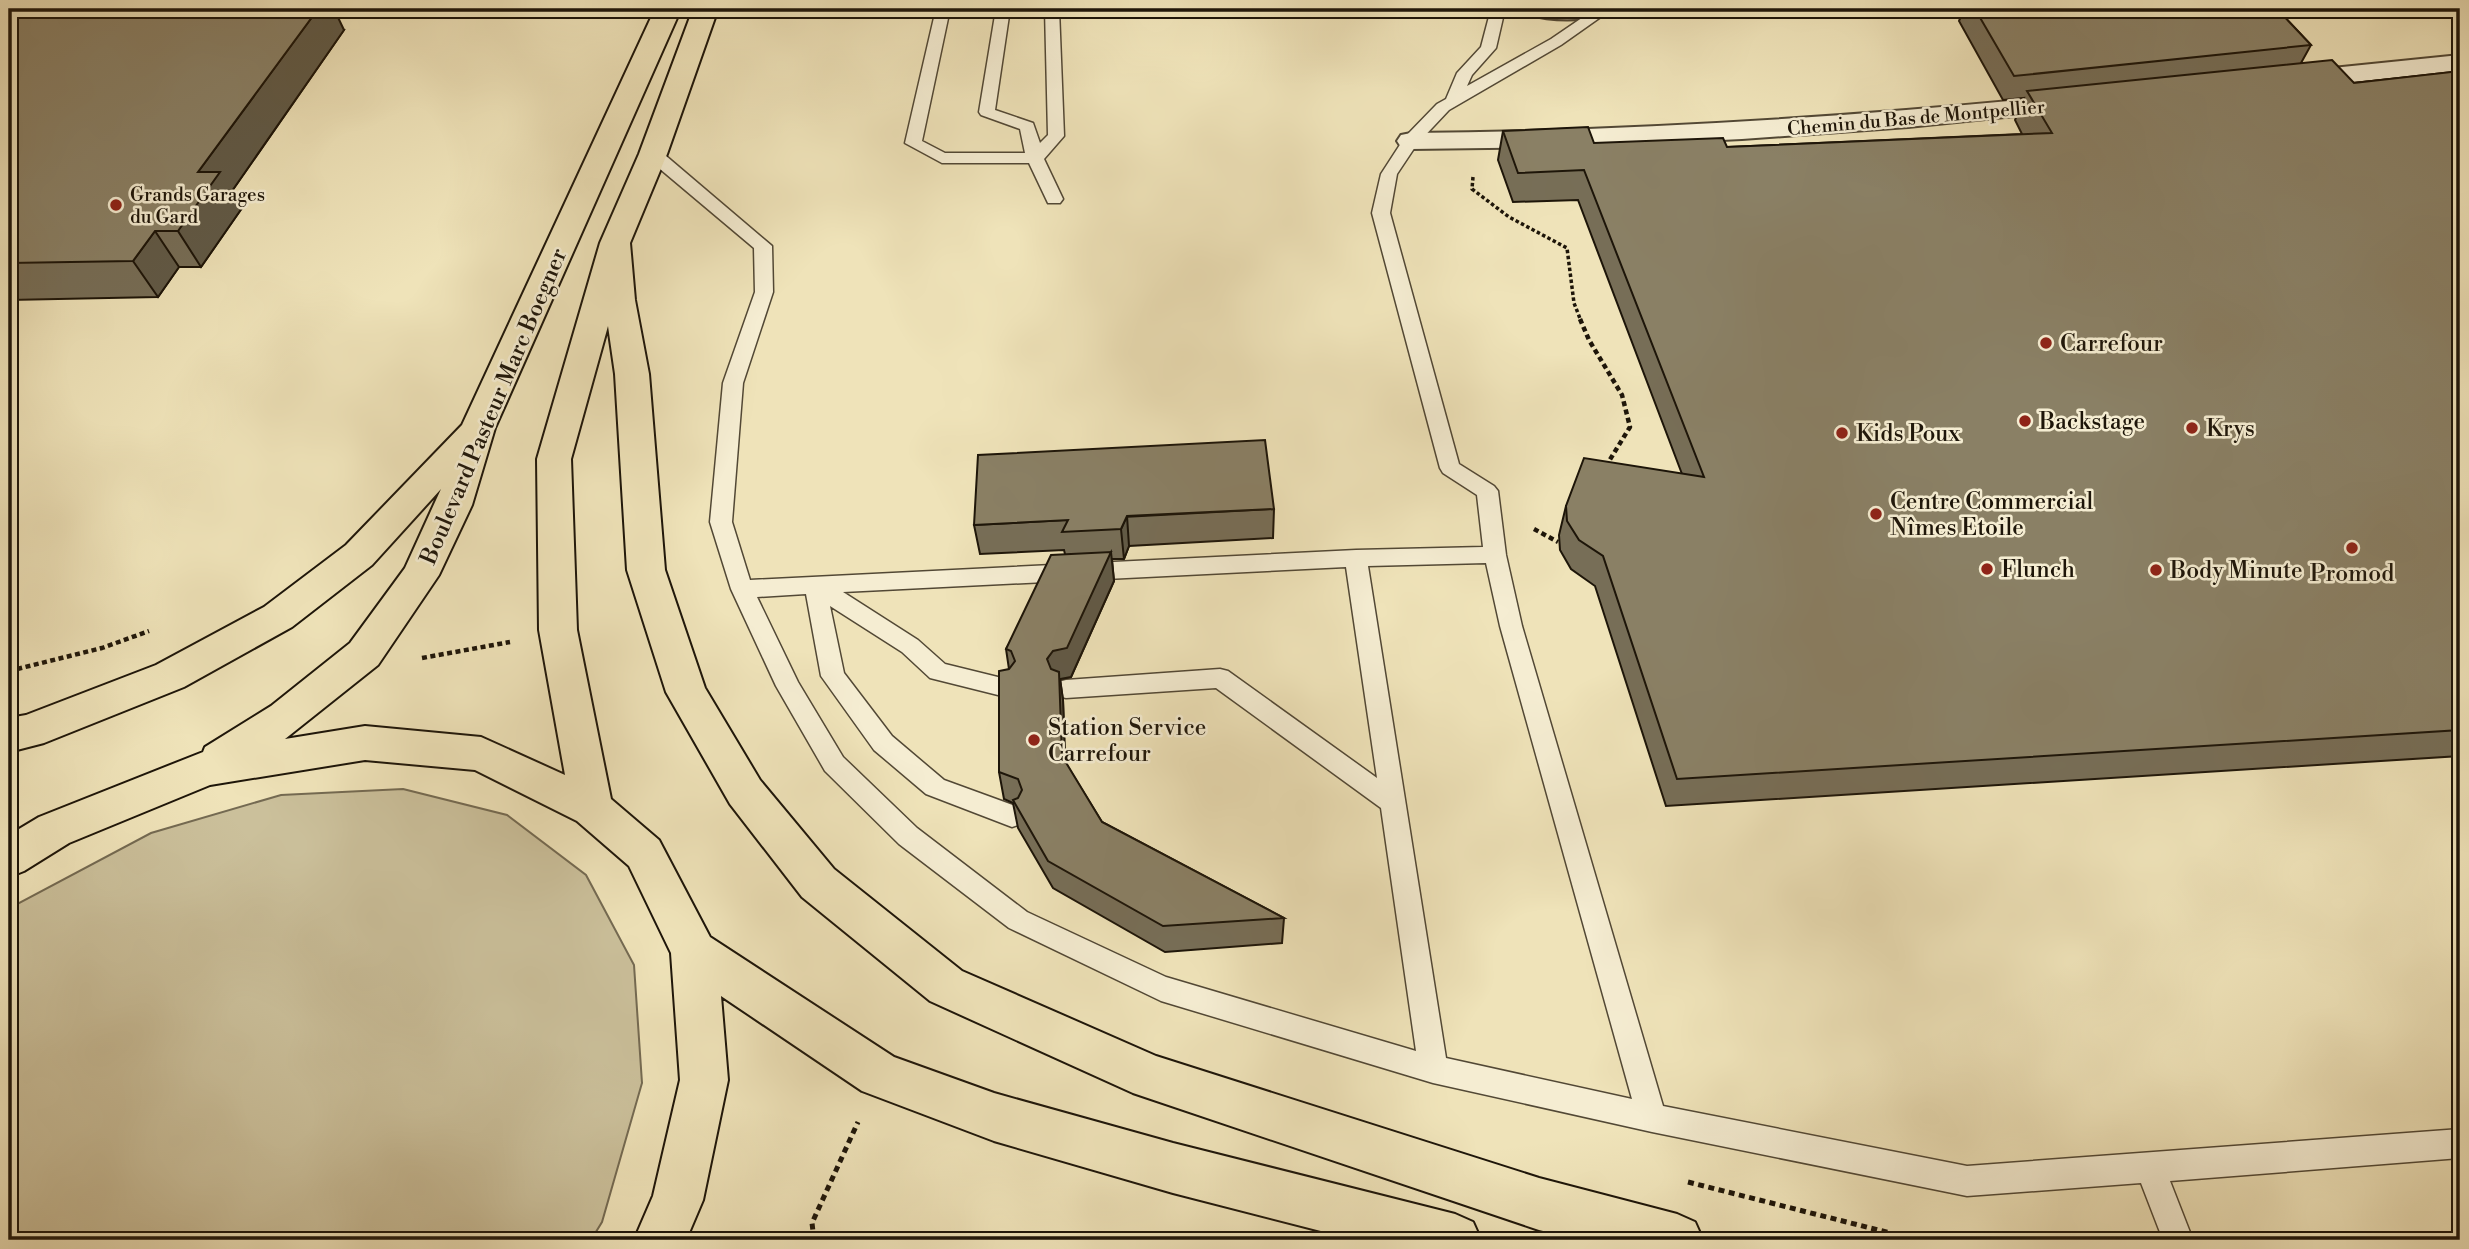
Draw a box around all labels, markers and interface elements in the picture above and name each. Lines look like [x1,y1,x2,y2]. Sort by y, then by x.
street label: Chemin du Bas de Montpellier [1786,95,2046,141]
place label: Grands Garages du Gard [130,183,265,229]
marker: Grands Garages du Gard [108,197,124,213]
street label: Boulevard Pasteur Marc Boegner [414,244,573,570]
place label: Carrefour [2060,330,2163,358]
marker: Carrefour [2038,335,2054,351]
place label: Backstage [2038,408,2145,436]
marker: Backstage [2017,413,2033,429]
place label: Krys [2206,415,2255,443]
place label: Kids Poux [1856,420,1960,448]
marker: Krys [2184,420,2200,436]
marker: Kids Poux [1834,425,1850,441]
place label: Centre Commercial Nîmes Etoile [1890,488,2094,542]
marker: Centre Commercial Nîmes Etoile [1868,506,1884,522]
marker: Promod [2344,540,2360,556]
place label: Flunch [2001,556,2075,584]
place label: Body Minute [2169,557,2303,585]
place label: Promod [2310,560,2394,588]
marker: Flunch [1979,561,1995,577]
marker: Body Minute [2148,562,2164,578]
place label: Station Service Carrefour [1048,714,1206,768]
marker: Station Service Carrefour [1026,732,1042,748]

